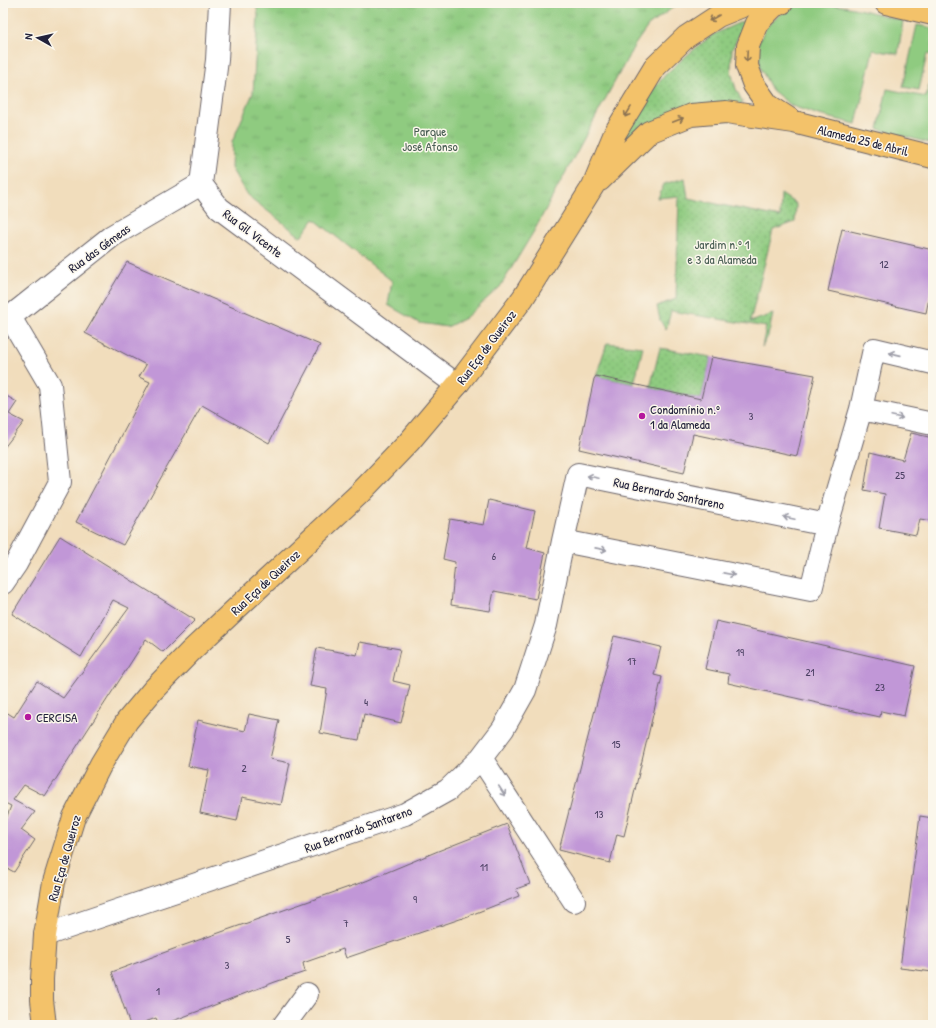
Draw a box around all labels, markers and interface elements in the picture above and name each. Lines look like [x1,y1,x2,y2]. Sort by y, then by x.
one-way arrow [708,15,720,23]
north arrow [18,18,58,58]
text: N [21,33,35,40]
one-way arrow [743,49,751,62]
one-way arrow [623,106,631,118]
one-way arrow [672,116,684,124]
street label: Alameda 25 de Abril [816,120,911,160]
park label: Parque José Afonso [402,122,458,155]
street label: Rua Gil Vicente [219,205,287,261]
street label: Rua das Gémeas [64,219,134,277]
park label: Jardim n.º 1 e 3 da Alameda [687,235,757,268]
house number: 12 [879,257,889,271]
street label: Rua Eça de Queiroz [452,306,520,388]
one-way arrow [889,350,902,357]
place label: Condomínio n.º 1 da Alameda [650,400,720,433]
house number: 3 [749,409,754,423]
marker: Condomínio n.º 1 da Alameda [637,411,647,421]
one-way arrow [890,413,903,421]
house number: 25 [895,468,905,482]
street label: Rua Bernardo Santareno [612,472,726,514]
one-way arrow [587,473,600,481]
one-way arrow [783,513,796,521]
street label: Rua Eça de Queiroz [226,545,304,619]
one-way arrow [594,545,607,553]
house number: 6 [492,549,497,563]
one-way arrow [722,570,735,578]
house number: 19 [736,645,744,659]
house number: 17 [627,654,637,668]
house number: 21 [805,665,815,679]
house number: 23 [875,680,885,694]
house number: 4 [364,695,368,709]
place label: CERCISA [36,708,78,726]
marker: CERCISA [23,712,33,722]
house number: 15 [612,737,621,751]
house number: 2 [241,761,247,775]
one-way arrow [498,785,506,796]
street label: Rua Bernardo Santareno [302,801,414,857]
house number: 13 [595,807,604,821]
street label: Rua Eça de Queiroz [43,812,85,903]
house number: 11 [480,860,488,874]
house number: 9 [413,892,417,906]
house number: 7 [343,916,349,930]
house number: 5 [286,932,291,946]
house number: 3 [225,958,230,972]
house number: 1 [156,984,160,998]

